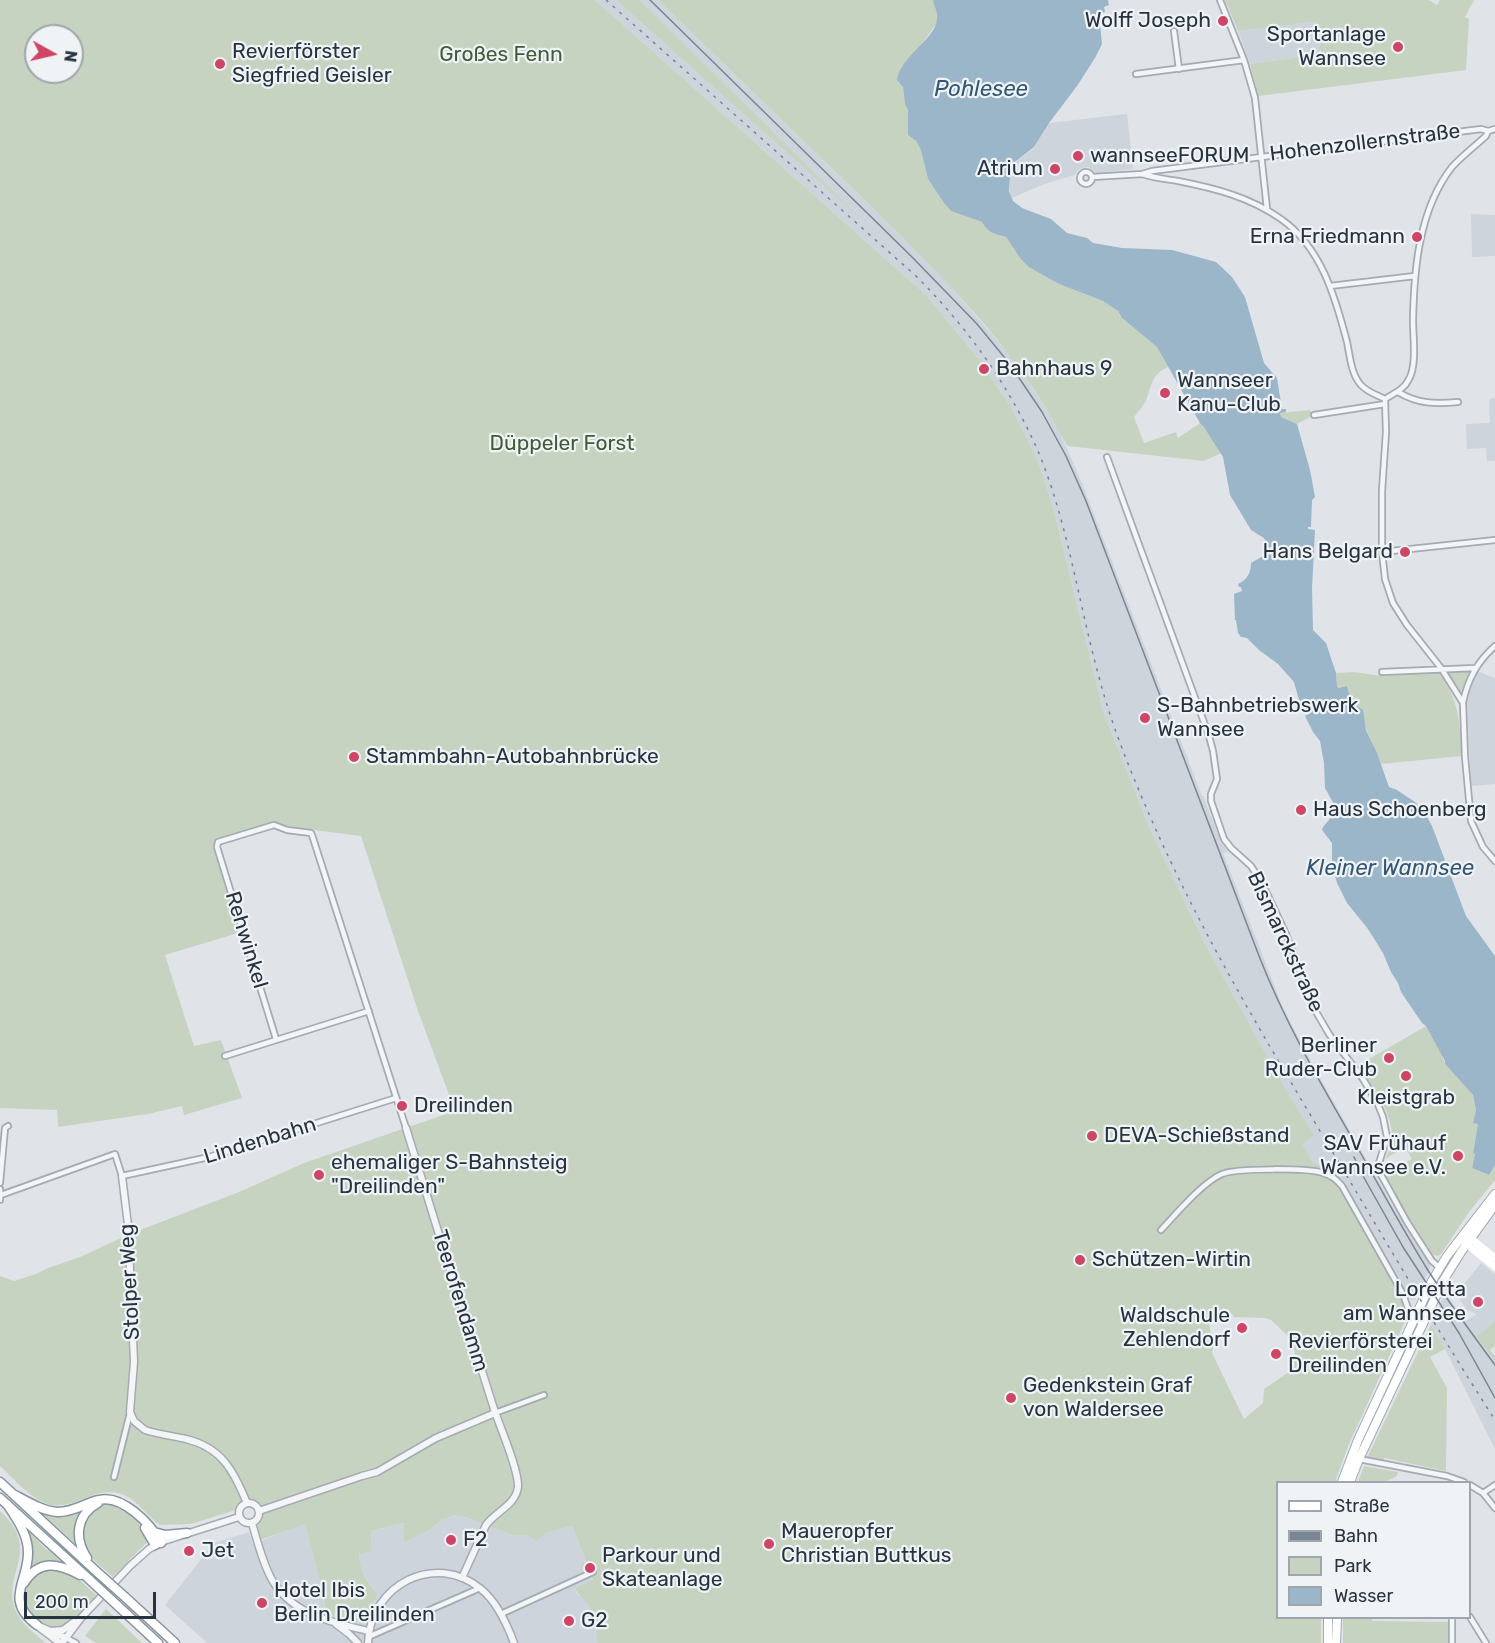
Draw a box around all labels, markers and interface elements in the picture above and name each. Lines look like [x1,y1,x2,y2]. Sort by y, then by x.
place label: Wolff Joseph [1085,8,1211,34]
marker: Wolff Joseph [1216,14,1230,28]
place label: Sportanlage Wannsee [1267,22,1386,72]
north arrow [24,24,84,84]
place label: Revierförster Siegfried Geisler [232,39,392,89]
marker: Sportanlage Wannsee [1391,40,1405,54]
park label: Großes Fenn [439,42,563,68]
text: N [60,49,81,63]
marker: Revierförster Siegfried Geisler [213,57,227,71]
water label: Pohlesee [934,77,1028,103]
street label: Hohenzollernstraße [1268,119,1462,167]
place label: wannseeFORUM [1090,143,1249,169]
marker: wannseeFORUM [1071,149,1085,163]
place label: Atrium [977,156,1043,182]
marker: Atrium [1048,162,1062,176]
place label: Erna Friedmann [1250,224,1405,250]
marker: Erna Friedmann [1410,230,1424,244]
place label: Bahnhaus 9 [996,356,1112,382]
marker: Bahnhaus 9 [977,362,991,376]
place label: Wannseer Kanu-Club [1177,368,1281,418]
marker: Wannseer Kanu-Club [1158,386,1172,400]
park label: Düppeler Forst [490,431,634,457]
place label: Hans Belgard [1263,539,1393,565]
marker: Hans Belgard [1398,545,1412,559]
place label: S-Bahnbetriebswerk Wannsee [1157,693,1358,743]
marker: S-Bahnbetriebswerk Wannsee [1138,711,1152,725]
place label: Stammbahn-Autobahnbrücke [366,744,659,770]
marker: Stammbahn-Autobahnbrücke [347,750,361,764]
place label: Haus Schoenberg [1313,797,1487,823]
marker: Haus Schoenberg [1294,803,1308,817]
water label: Kleiner Wannsee [1306,856,1474,882]
street label: Bismarckstraße [1241,868,1329,1016]
street label: Rehwinkel [219,889,273,991]
place label: Berliner Ruder-Club [1265,1033,1377,1083]
marker: Berliner Ruder-Club [1382,1051,1396,1065]
marker: Kleistgrab [1399,1069,1413,1083]
place label: Kleistgrab [1357,1085,1455,1111]
place label: Dreilinden [414,1093,513,1119]
marker: Dreilinden [395,1099,409,1113]
street label: Lindenbahn [201,1112,319,1170]
place label: DEVA-Schießstand [1104,1123,1290,1149]
marker: DEVA-Schießstand [1085,1129,1099,1143]
place label: SAV Frühauf Wannsee e.V. [1320,1131,1446,1181]
marker: SAV Frühauf Wannsee e.V. [1451,1149,1465,1163]
place label: ehemaliger S-Bahnsteig "Dreilinden" [331,1150,568,1200]
marker: ehemaliger S-Bahnsteig "Dreilinden" [312,1168,326,1182]
street label: Stolper Weg [114,1223,146,1341]
street label: Teerofendamm [426,1227,494,1375]
place label: Schützen-Wirtin [1092,1247,1251,1273]
marker: Schützen-Wirtin [1073,1253,1087,1267]
place label: Loretta am Wannsee [1343,1277,1466,1327]
marker: Loretta am Wannsee [1471,1295,1485,1309]
place label: Waldschule Zehlendorf [1120,1303,1230,1353]
marker: Waldschule Zehlendorf [1235,1321,1249,1335]
place label: Revierförsterei Dreilinden [1288,1329,1433,1379]
marker: Revierförsterei Dreilinden [1269,1347,1283,1361]
place label: Gedenkstein Graf von Waldersee [1023,1373,1192,1423]
marker: Gedenkstein Graf von Waldersee [1004,1391,1018,1405]
legend [1276,1481,1471,1619]
text: Straße [1334,1495,1390,1517]
place label: Maueropfer Christian Buttkus [781,1519,952,1569]
text: Bahn [1334,1525,1378,1547]
place label: F2 [463,1527,487,1553]
marker: F2 [444,1533,458,1547]
marker: Maueropfer Christian Buttkus [762,1537,776,1551]
place label: Jet [201,1538,234,1564]
place label: Parkour und Skateanlage [602,1543,722,1593]
marker: Jet [182,1544,196,1558]
text: Park [1334,1555,1371,1577]
marker: Parkour und Skateanlage [583,1561,597,1575]
place label: Hotel Ibis Berlin Dreilinden [274,1578,435,1628]
scale bar [27,1580,159,1618]
text: Wasser [1334,1585,1393,1607]
text: 200 m [35,1591,89,1613]
marker: Hotel Ibis Berlin Dreilinden [255,1596,269,1610]
place label: G2 [581,1608,608,1634]
marker: G2 [562,1614,576,1628]

